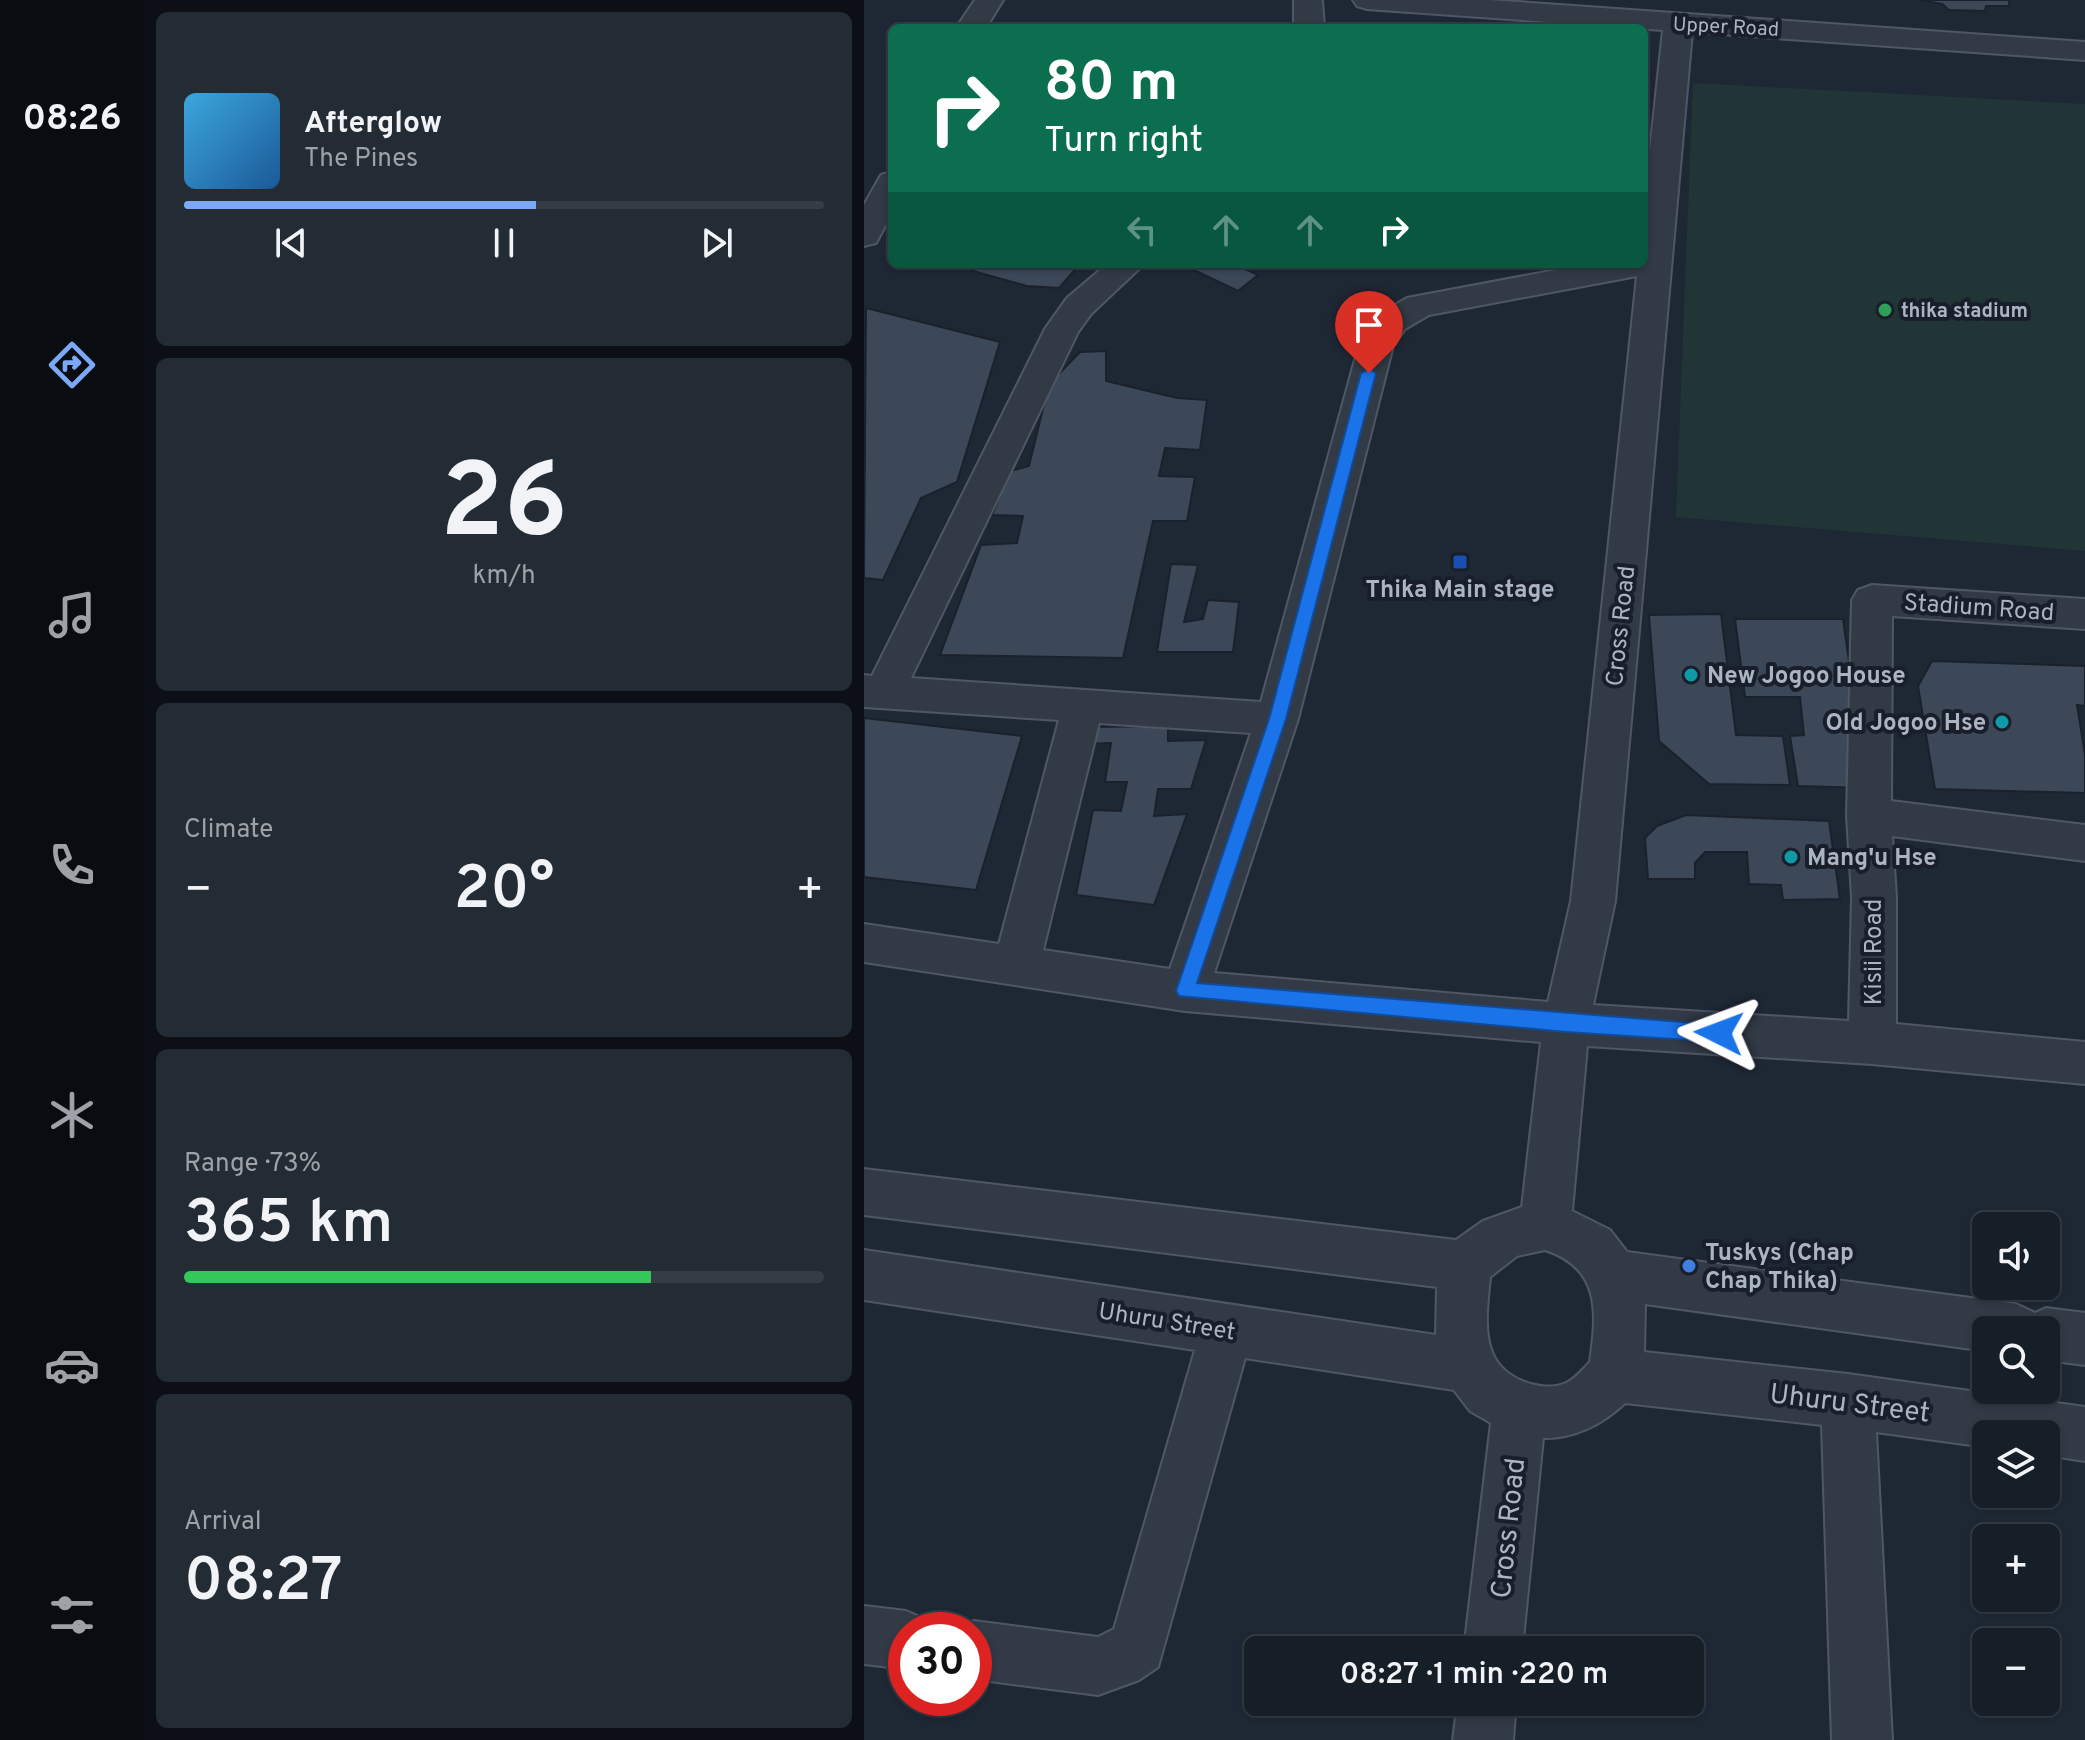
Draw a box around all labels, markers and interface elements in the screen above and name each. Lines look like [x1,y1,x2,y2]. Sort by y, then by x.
street label: Upper Road [1672,12,1780,44]
text: 80 m [1044,50,1178,120]
icon: right [912,56,1016,160]
text: 08:26 [22,97,122,143]
text: Afterglow [304,106,442,143]
text: Turn right [1044,119,1203,165]
text: The Pines [304,143,418,176]
icon: left [1120,208,1164,252]
icon: ahead [1204,208,1248,252]
icon: ahead [1288,208,1332,252]
icon: right [1372,208,1416,252]
icon: previous [269,221,313,265]
icon: pause [482,221,526,265]
icon: next [695,221,739,265]
pin [1335,291,1403,373]
place label: thika stadium [1901,299,2028,325]
marker: thika stadium [1876,301,1894,319]
icon: arrive [1347,303,1391,347]
icon: directions [44,337,100,393]
text: 26 [440,442,568,574]
marker: Thika Main stage [1451,553,1469,571]
text: km/h [472,560,536,593]
street label: Cross Road [1601,564,1643,688]
place label: Thika Main stage [1366,576,1554,606]
icon: music [44,587,100,643]
street label: Stadium Road [1903,589,2055,629]
place label: New Jogoo House [1707,662,1906,692]
marker: New Jogoo House [1682,666,1700,684]
place label: Old Jogoo Hse [1825,709,1986,739]
marker: Old Jogoo Hse [1993,713,2011,731]
text: Climate [184,814,273,847]
icon: phone [44,837,100,893]
place label: Mang'u Hse [1807,844,1937,874]
marker: Mang'u Hse [1782,848,1800,866]
text: 20° [454,854,554,930]
text: − [184,864,212,920]
text: + [796,864,824,920]
street label: Kisii Road [1860,899,1890,1005]
position arrow [1677,991,1761,1075]
icon: climate [44,1087,100,1143]
text: Range · 73% [184,1148,321,1181]
text: 365 km [184,1188,393,1264]
map controls [1972,1212,2060,1716]
button: sound [1972,1212,2060,1300]
place label: Tuskys (Chap Chap Thika) [1705,1239,1854,1297]
marker: Tuskys (Chap Chap Thika) [1680,1257,1698,1275]
street label: Uhuru Street [1096,1297,1237,1349]
button: search [1972,1316,2060,1404]
icon: car [44,1337,100,1393]
street label: Uhuru Street [1768,1377,1932,1433]
button: layers [1972,1420,2060,1508]
street label: Cross Road [1485,1456,1535,1600]
text: Arrival [184,1506,262,1539]
button: + [1972,1524,2060,1612]
text: 08:27 [184,1546,343,1622]
icon: filters [44,1587,100,1643]
speed limit sign: 30 [888,1612,992,1716]
button: − [1972,1628,2060,1716]
text: 08:27 · 1 min · 220 m [1340,1657,1608,1694]

